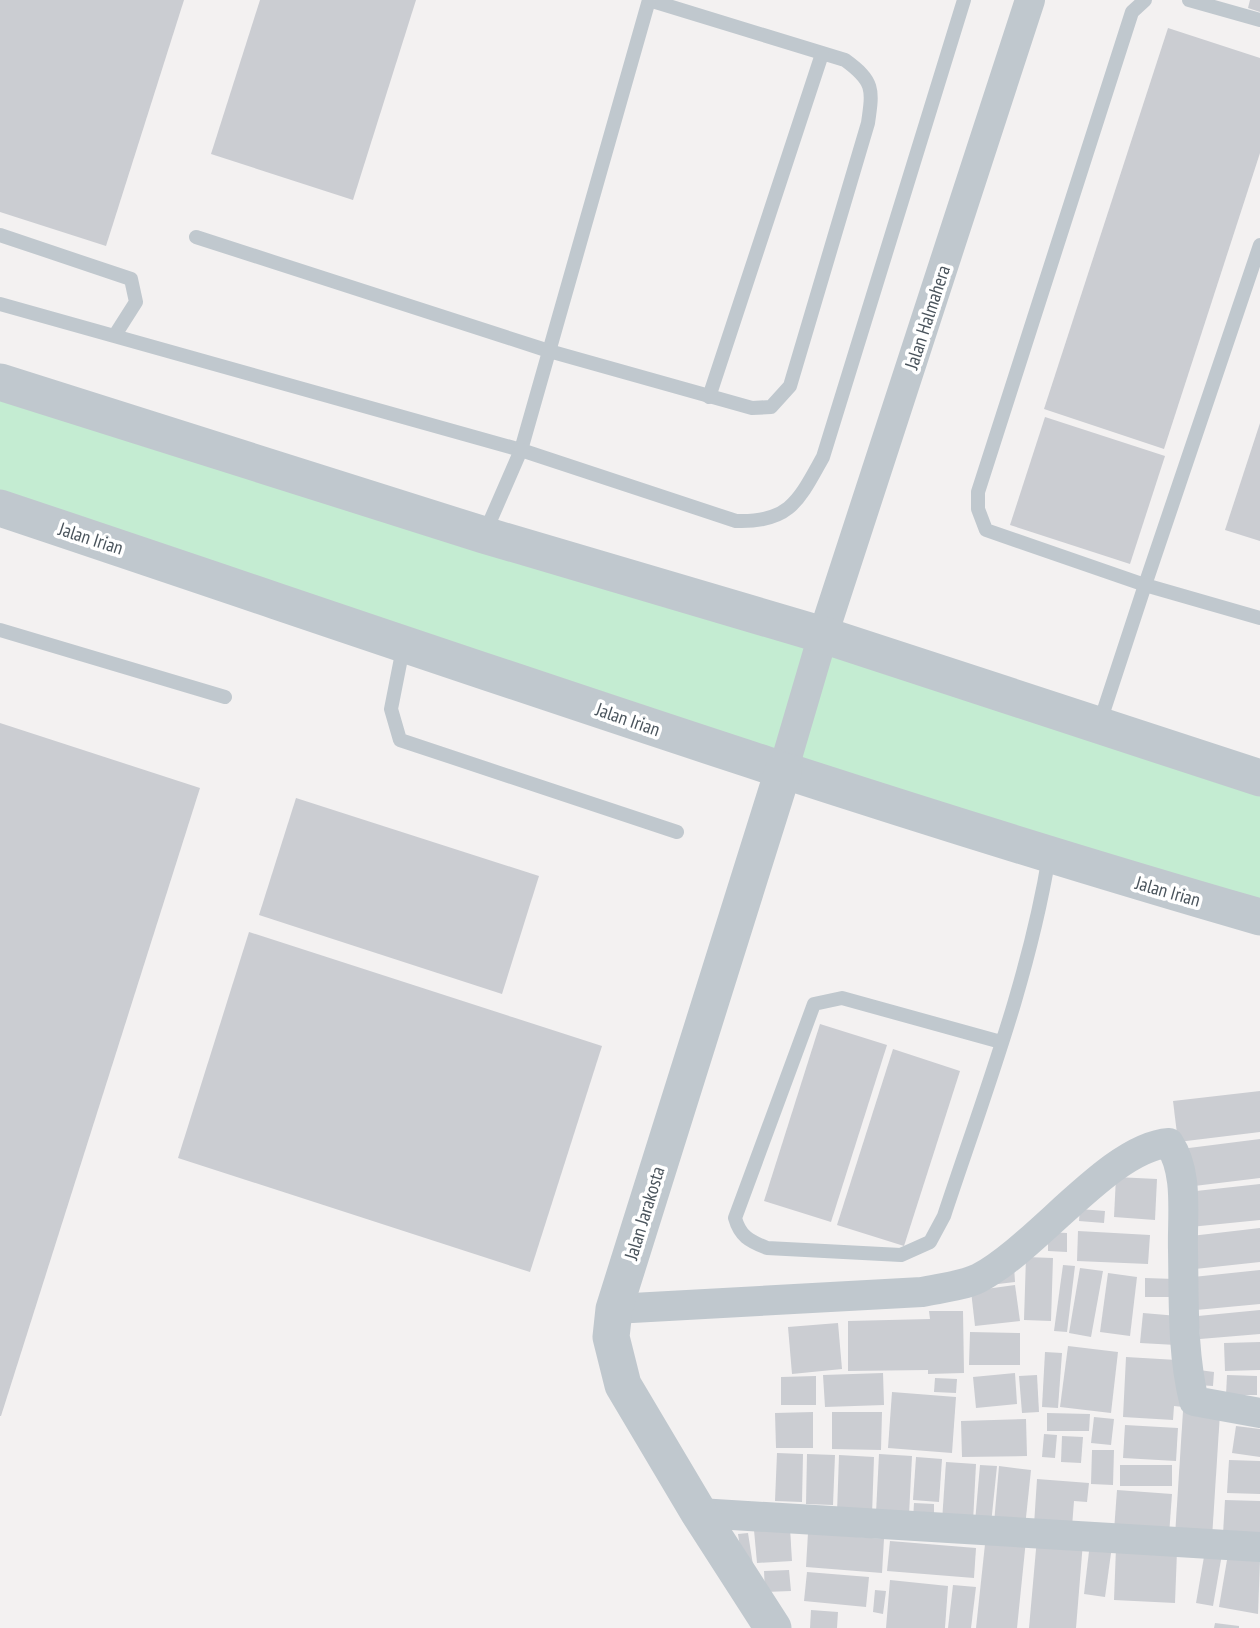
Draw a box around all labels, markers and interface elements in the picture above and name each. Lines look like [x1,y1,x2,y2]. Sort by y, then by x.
street label: Jalan Halmahera [899,262,955,373]
street label: Jalan Irian [55,516,126,560]
street label: Jalan Irian [592,697,663,741]
street label: Jalan Irian [1132,870,1203,912]
street label: Jalan Jarakosta [618,1163,670,1263]

